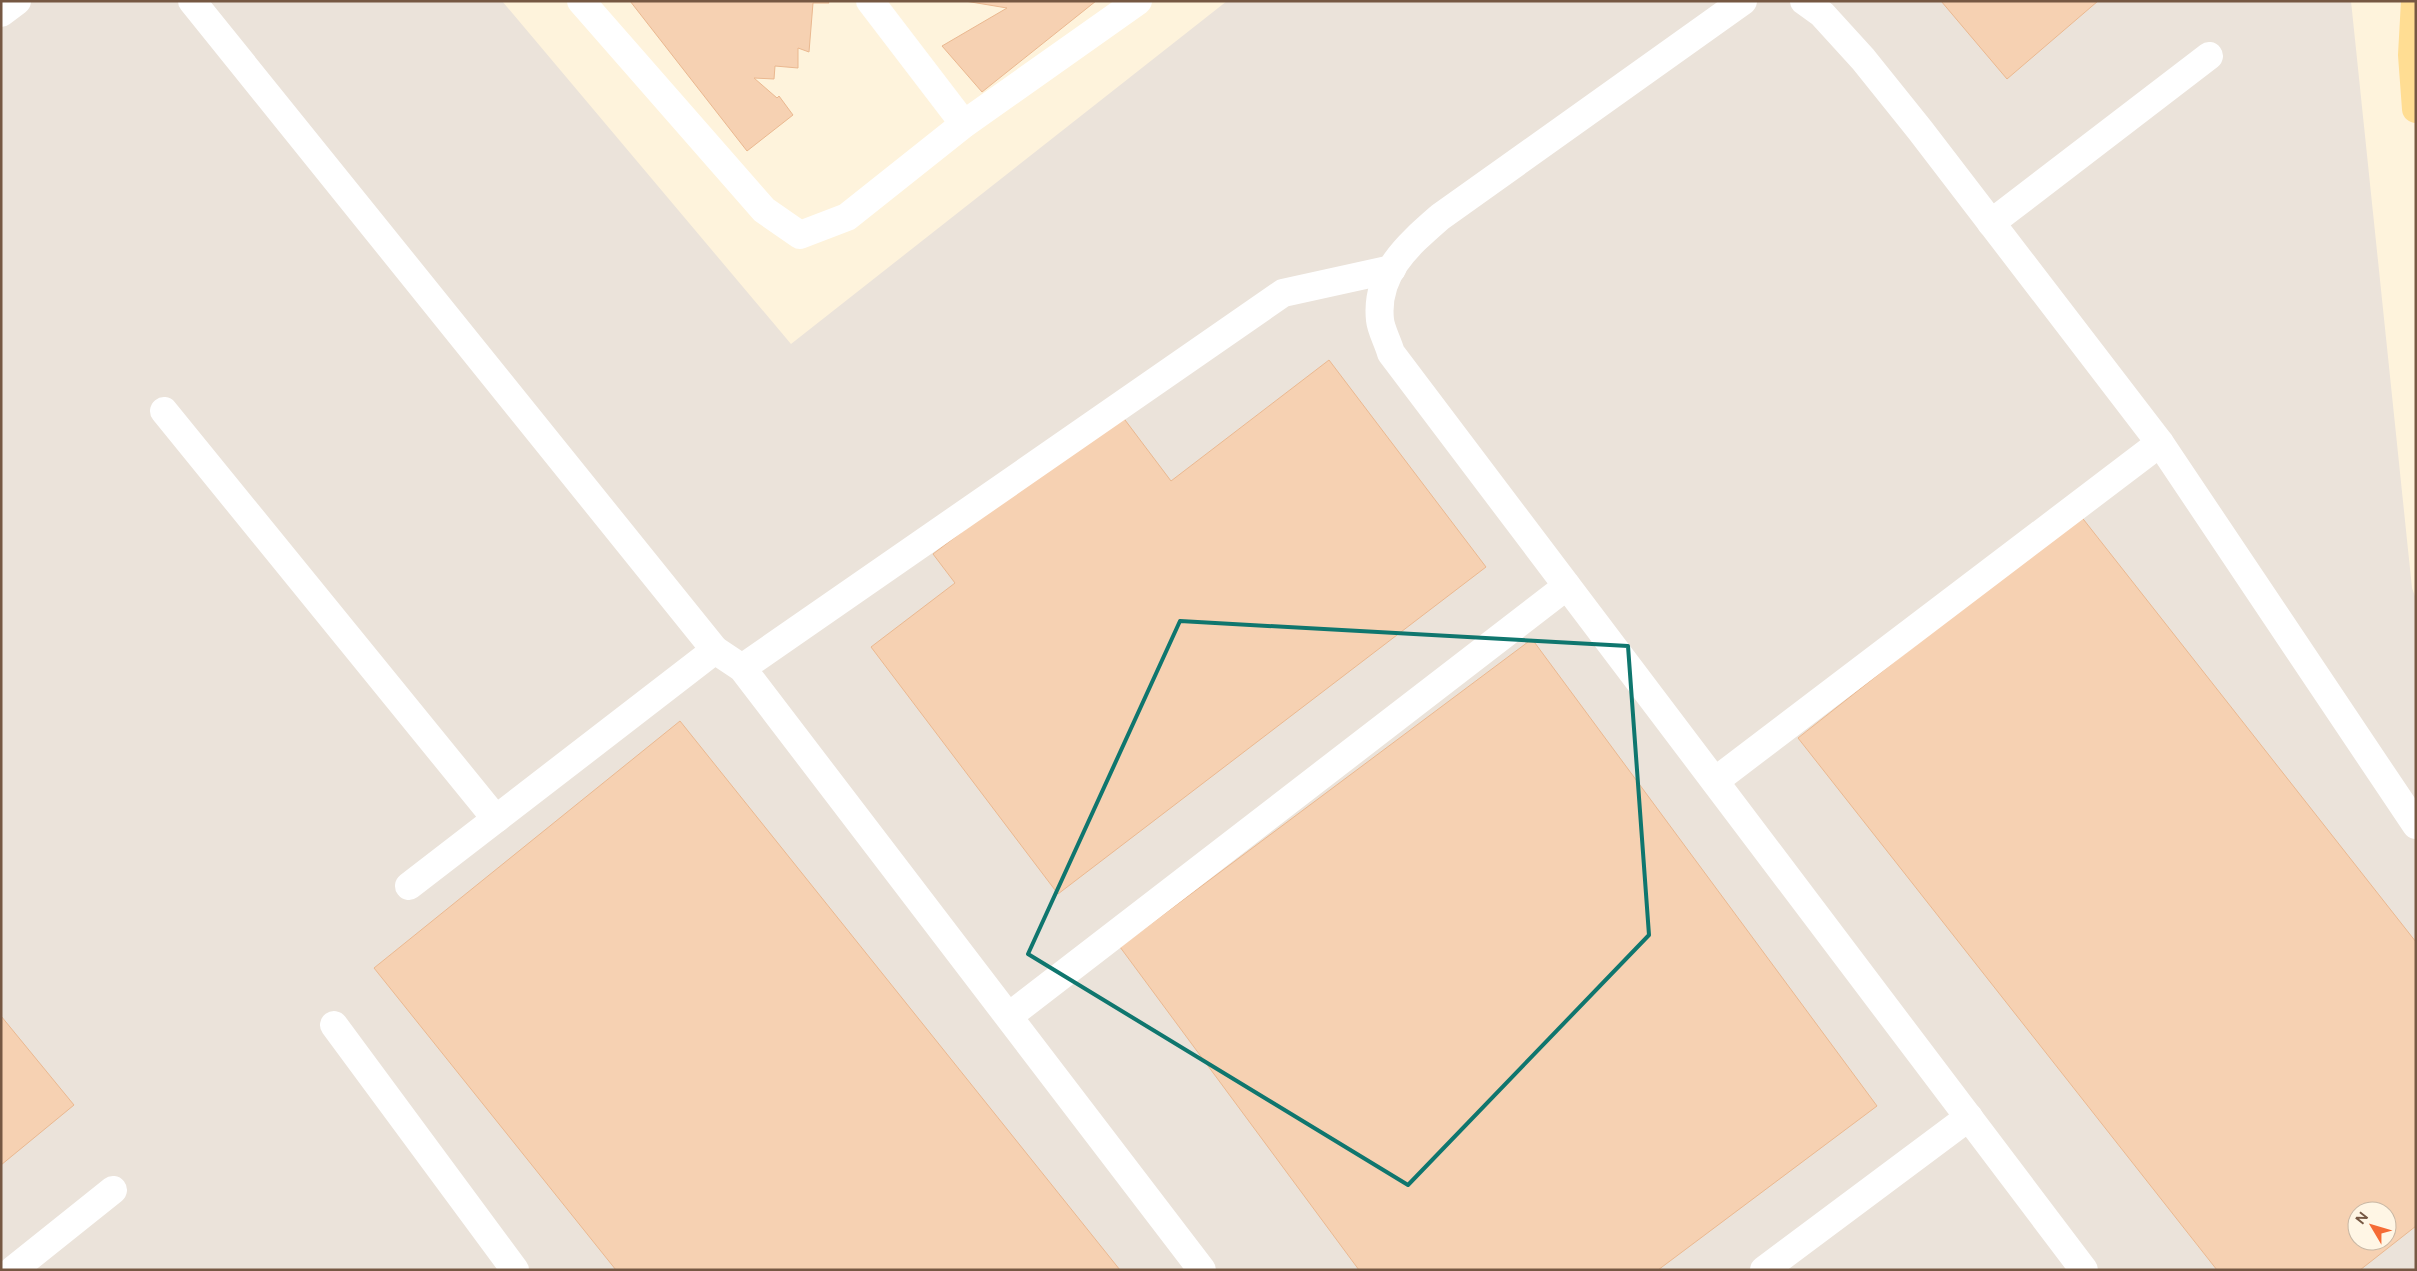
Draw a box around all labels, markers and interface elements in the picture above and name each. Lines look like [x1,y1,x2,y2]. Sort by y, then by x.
north arrow [2347,1201,2397,1251]
text: N [2352,1209,2372,1228]

